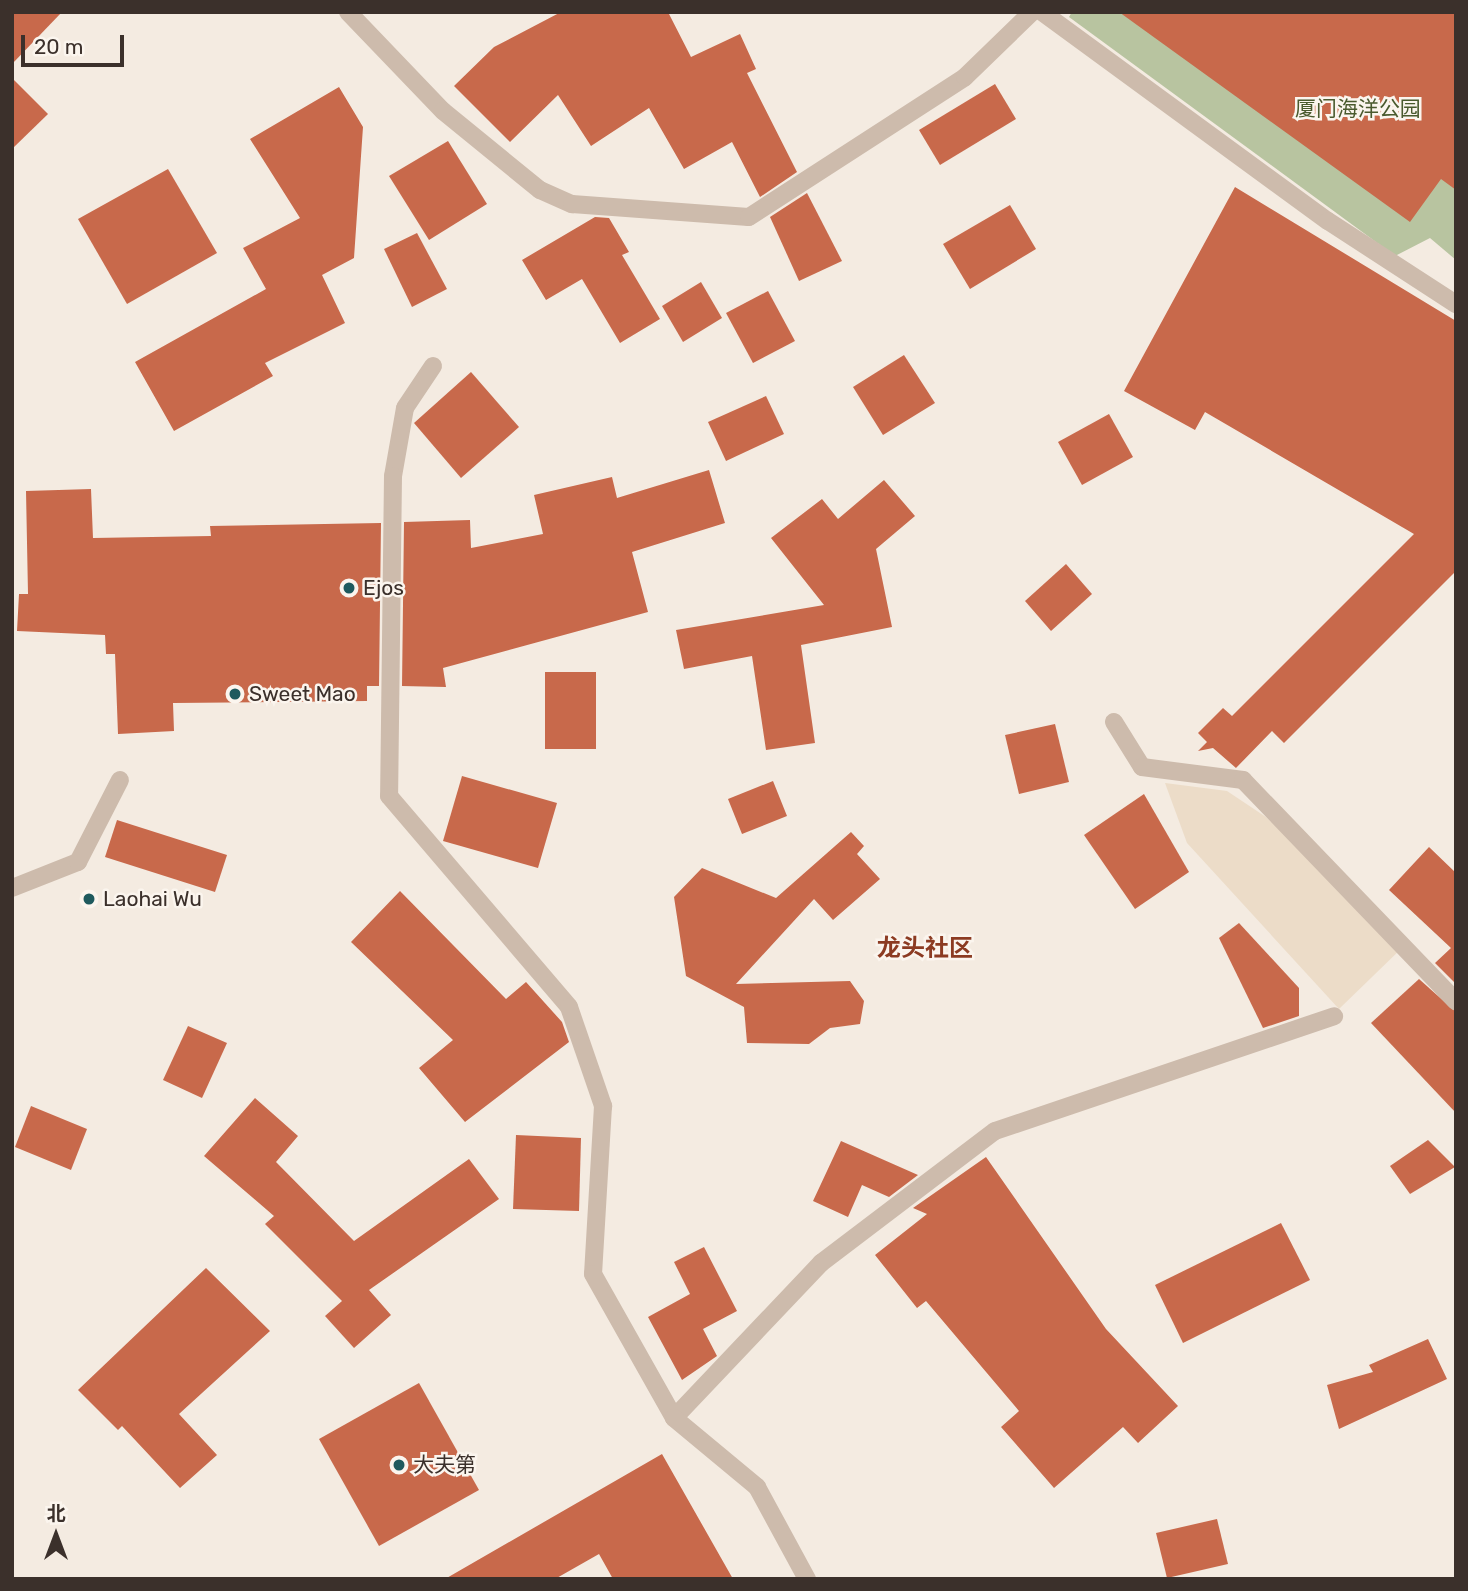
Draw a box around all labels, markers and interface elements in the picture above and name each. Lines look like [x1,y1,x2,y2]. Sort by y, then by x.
scale bar [24,21,128,65]
text: 20 m [34,34,83,59]
park label: 厦门海洋公园 [1295,96,1421,122]
place label: Ejos [363,575,404,601]
marker: Ejos [341,580,357,596]
place label: Sweet Mao [249,681,356,707]
marker: Sweet Mao [227,686,243,702]
place label: Laohai Wu [103,886,202,912]
marker: Laohai Wu [81,891,97,907]
district label: 龙头社区 [877,935,973,963]
place label: 大夫第 [413,1452,476,1478]
marker: 大夫第 [391,1457,407,1473]
north arrow [21,1500,91,1570]
text: 北 [46,1502,66,1525]

